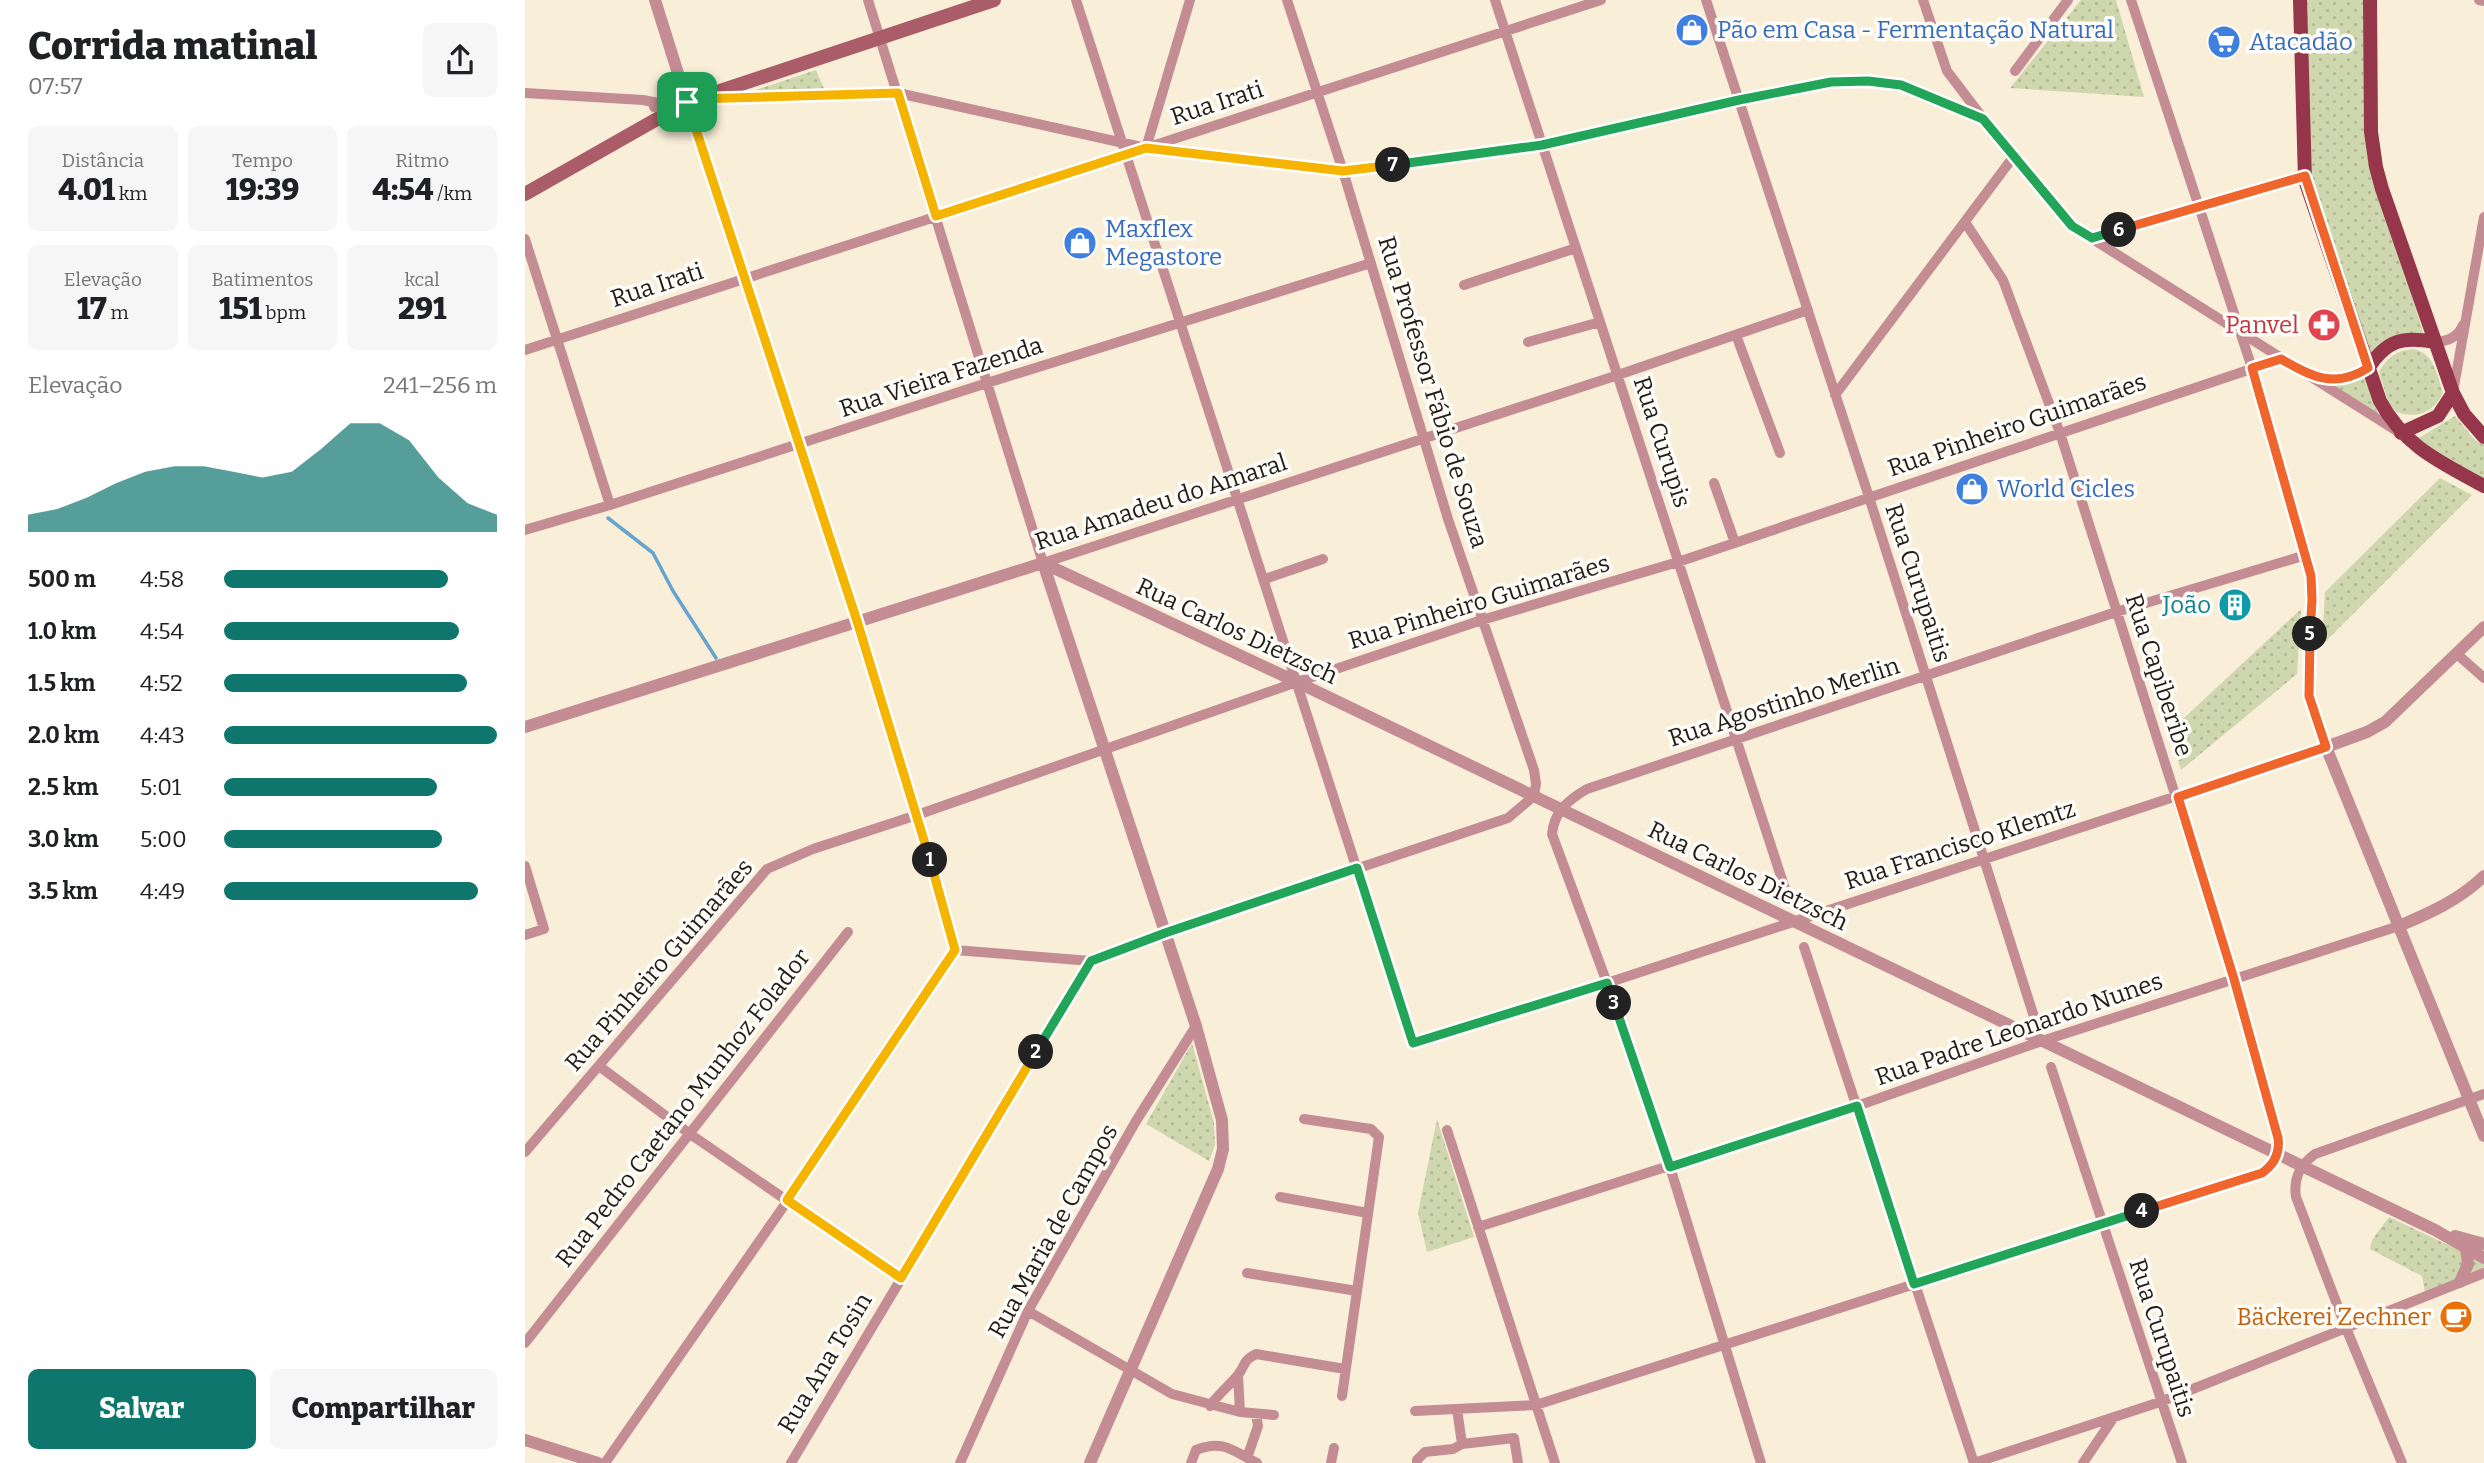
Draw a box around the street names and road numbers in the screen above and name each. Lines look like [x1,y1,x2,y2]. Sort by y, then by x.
street label: Rua Irati [1167,75,1267,131]
street label: Rua Professor Fábio de Souza [1372,233,1494,551]
street label: Rua Irati [607,257,707,313]
street label: Rua Vieira Fazenda [836,331,1046,423]
street label: Rua Pinheiro Guimarães [1884,368,2150,482]
street label: Rua Curupis [1628,373,1696,511]
street label: Rua Amadeu do Amaral [1032,448,1291,556]
street label: Rua Curupaitis [1879,500,1957,666]
street label: Rua Pinheiro Guimarães [1345,549,1613,655]
street label: Rua Carlos Dietzsch [1132,572,1342,690]
street label: Rua Capiberibe [2120,590,2198,760]
street label: Rua Agostinho Merlin [1665,651,1903,753]
street label: Rua Francisco Klemtz [1841,794,2079,896]
street label: Rua Carlos Dietzsch [1644,815,1853,937]
street label: Rua Pinheiro Guimarães [559,853,759,1077]
street label: Rua Pedro Caetano Munhoz Folador [550,943,816,1273]
street label: Rua Padre Leonardo Nunes [1872,967,2166,1091]
street label: Rua Maria de Campos [983,1119,1123,1343]
street label: Rua Curupaitis [2123,1255,2201,1421]
street label: Rua Ana Tosin [772,1288,878,1438]

